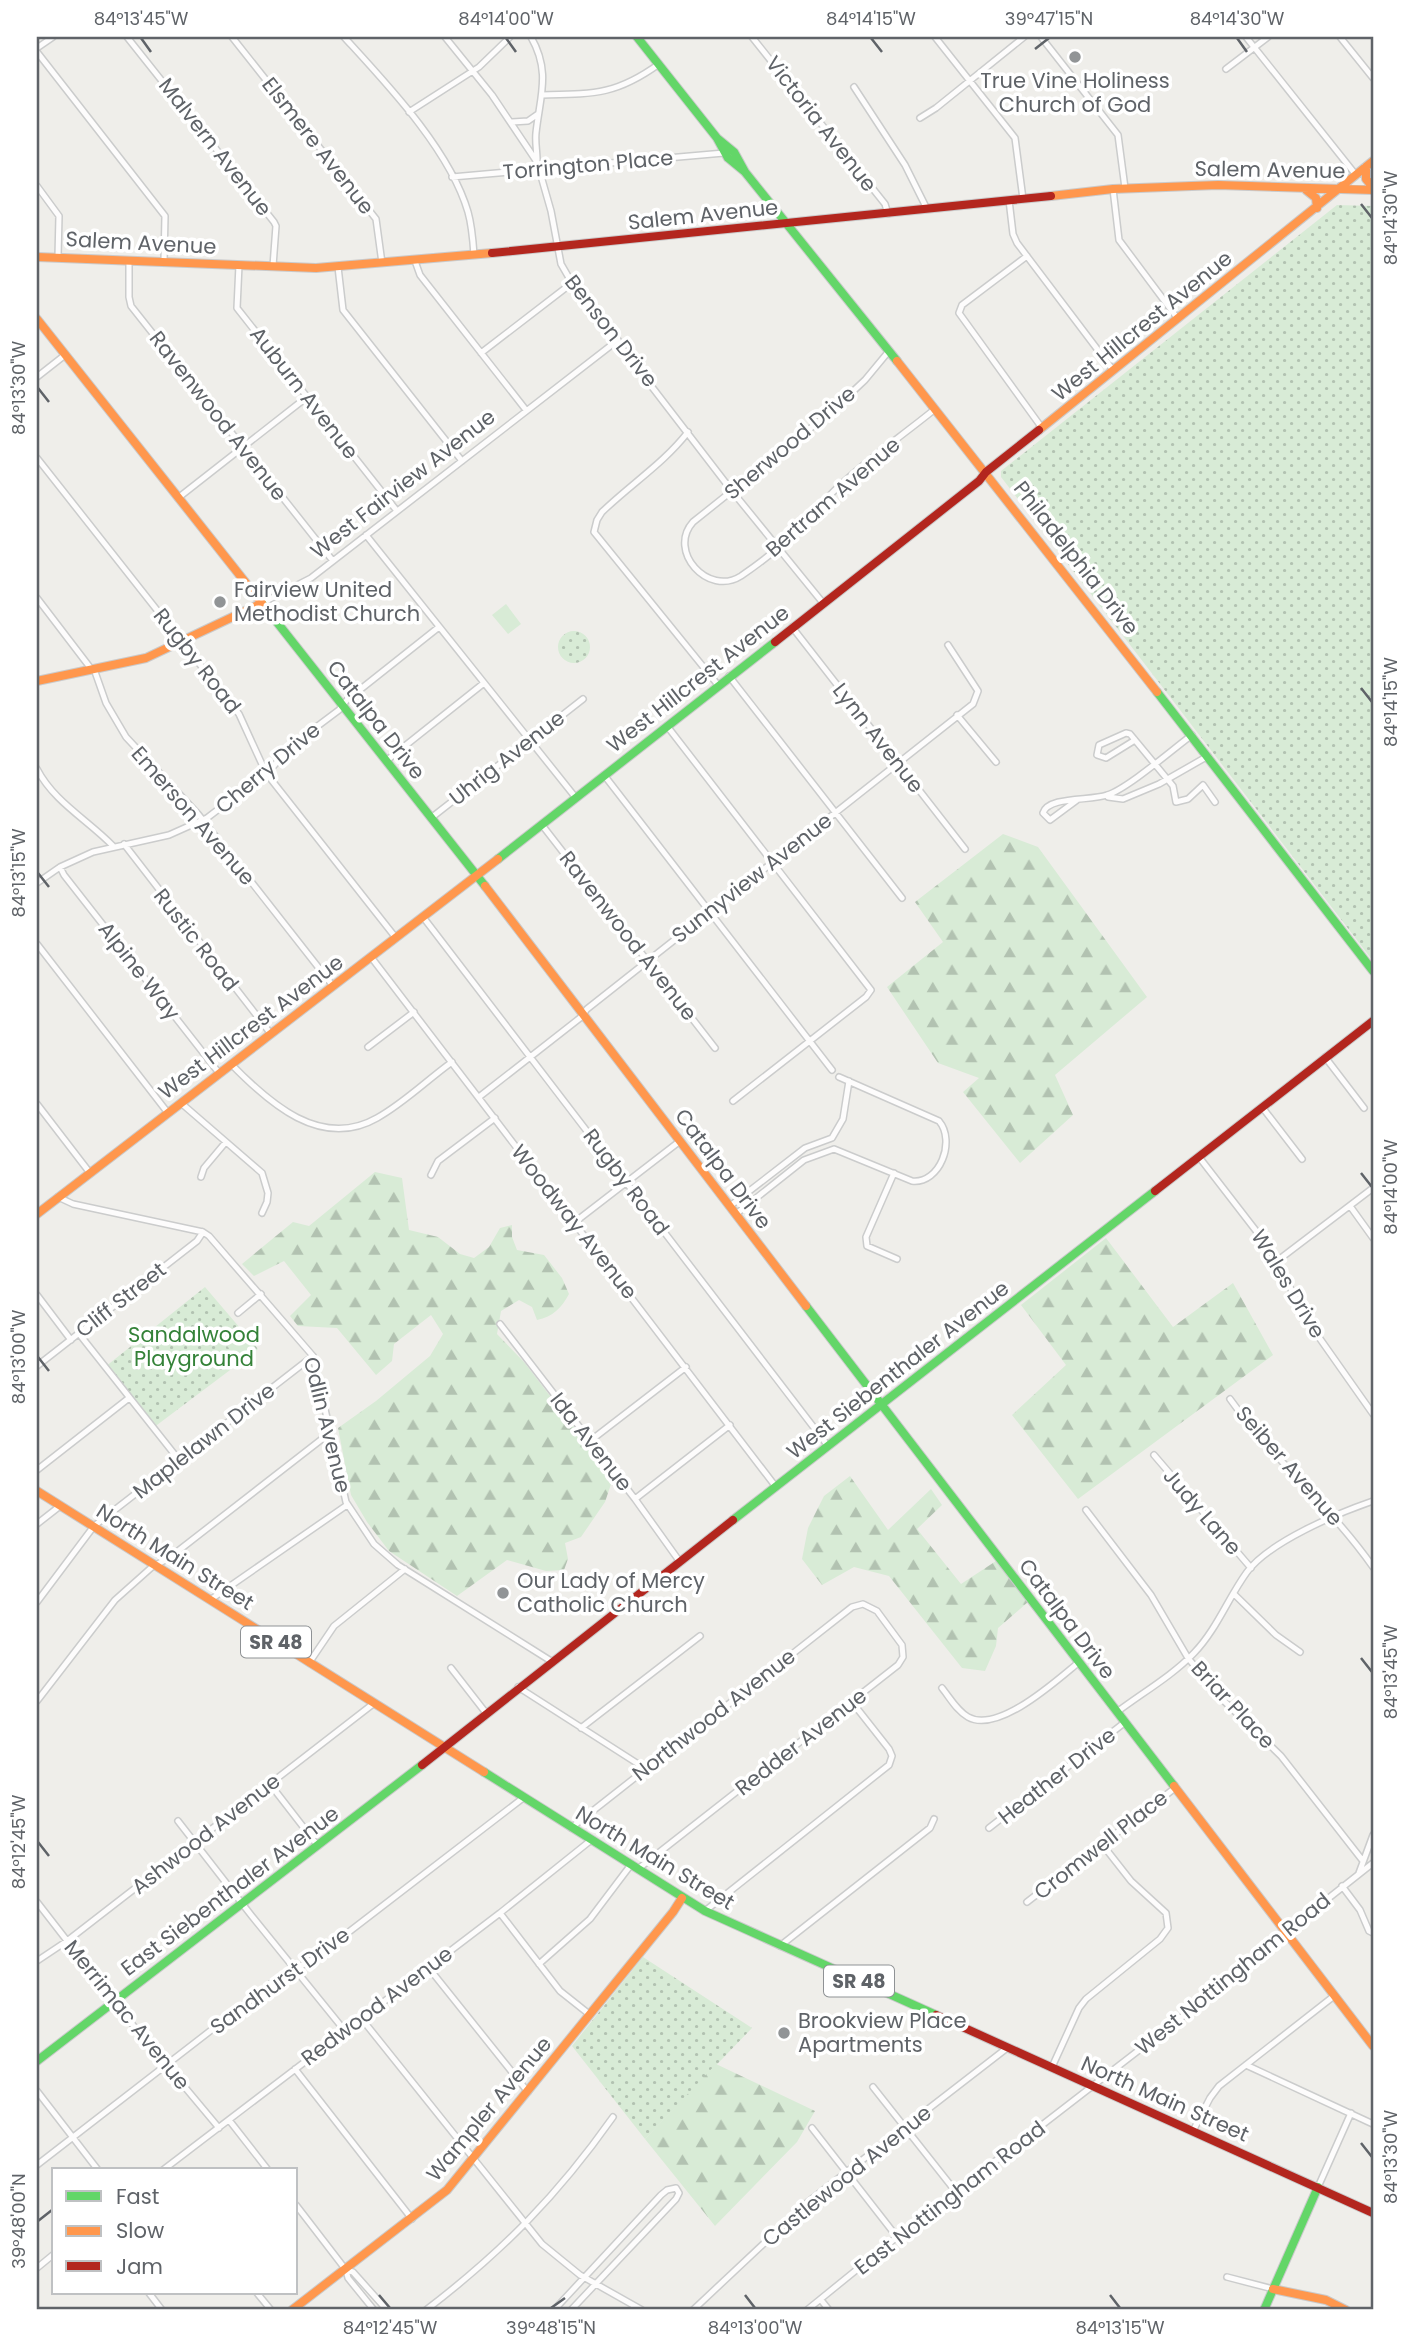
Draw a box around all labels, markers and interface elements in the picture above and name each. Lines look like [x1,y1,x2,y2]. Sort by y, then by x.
text: 84°13'45"W [94,6,189,31]
text: 84°14'00"W [458,6,554,31]
text: 84°14'15"W [826,6,916,31]
text: 39°47'15"N [1005,6,1093,31]
text: 84°14'30"W [1190,6,1285,31]
marker: True Vine Holiness Church of God [1067,49,1083,65]
street label: Victoria Avenue [759,50,884,198]
place label: True Vine Holiness Church of God [980,66,1170,119]
street label: Elsmere Avenue [256,71,381,220]
street label: Malvern Avenue [152,72,279,222]
street label: Torrington Place [502,143,674,186]
street label: Salem Avenue [1194,154,1346,185]
text: 84°14'30"W [1378,170,1403,265]
street label: Salem Avenue [626,192,779,237]
street label: Salem Avenue [65,224,217,261]
street label: West Hillcrest Avenue [1045,244,1238,408]
street label: Benson Drive [558,268,665,393]
street label: Auburn Avenue [243,320,365,465]
street label: Ravenwood Avenue [143,325,294,507]
text: 84°13'30"W [6,341,31,435]
street label: Sherwood Drive [718,379,861,506]
street label: West Fairview Avenue [304,402,501,565]
street label: Bertram Avenue [759,430,906,563]
street label: Philadelphia Drive [1007,475,1146,641]
place label: Fairview United Methodist Church [234,575,420,628]
marker: Fairview United Methodist Church [212,594,228,610]
street label: West Hillcrest Avenue [600,598,795,759]
street label: Rugby Road [147,602,248,720]
street label: Catalpa Drive [321,654,432,785]
text: 84°14'15"W [1378,657,1403,747]
street label: Lynn Avenue [826,677,931,799]
street label: Uhrig Avenue [443,703,570,812]
street label: Cherry Drive [209,715,326,820]
street label: Emerson Avenue [125,740,262,891]
street label: Sunnyview Avenue [665,806,838,949]
text: 84°13'15"W [6,828,31,918]
street label: Ravenwood Avenue [553,845,704,1027]
street label: Rustic Road [147,882,246,997]
street label: Alpine Way [92,916,187,1026]
street label: West Hillcrest Avenue [152,947,349,1106]
street label: Catalpa Drive [668,1102,778,1235]
street label: Rugby Road [577,1122,676,1241]
street label: Woodway Avenue [505,1138,644,1305]
text: 84°14'00"W [1378,1139,1403,1235]
street label: Wales Drive [1245,1224,1332,1344]
street label: Cliff Street [69,1255,172,1344]
street label: West Siebenthaler Avenue [781,1274,1015,1466]
text: 84°13'00"W [6,1309,31,1404]
park label: Sandalwood Playground [128,1320,260,1373]
street label: Odlin Avenue [297,1354,358,1496]
street label: Maplelawn Drive [127,1376,281,1505]
street label: Ida Avenue [544,1386,639,1497]
street label: Seiber Avenue [1229,1400,1350,1532]
street label: Judy Lane [1157,1462,1248,1561]
street label: North Main Street [91,1496,260,1617]
street label: Catalpa Drive [1012,1552,1122,1685]
place label: Our Lady of Mercy Catholic Church [517,1566,705,1619]
marker: Our Lady of Mercy Catholic Church [495,1585,511,1601]
text: 84°13'45"W [1378,1624,1403,1719]
road number: SR 48 [241,1626,311,1658]
street label: Northwood Avenue [626,1642,801,1788]
street label: Briar Place [1185,1654,1282,1755]
street label: Redder Avenue [729,1681,872,1802]
street label: Heather Drive [992,1720,1122,1831]
street label: Ashwood Avenue [125,1766,286,1901]
street label: Cromwell Place [1028,1783,1174,1906]
text: 84°12'45"W [6,1794,31,1889]
street label: East Siebenthaler Avenue [115,1799,345,1982]
street label: North Main Street [570,1799,740,1917]
street label: West Nottingham Road [1129,1886,1336,2061]
street label: Sandhurst Drive [204,1920,355,2041]
street label: Merrimac Avenue [58,1934,197,2096]
street label: Redwood Avenue [295,1939,458,2072]
road number: SR 48 [824,1966,894,1996]
place label: Brookview Place Apartments [798,2006,966,2059]
marker: Brookview Place Apartments [776,2025,792,2041]
street label: Wampler Avenue [419,2030,558,2187]
street label: North Main Street [1077,2049,1254,2149]
street label: Castlewood Avenue [756,2098,937,2253]
text: 84°13'30"W [1378,2110,1403,2204]
street label: East Nottingham Road [848,2114,1051,2281]
legend [52,2168,298,2294]
text: 39°48'00"N [6,2173,31,2269]
text: Fast [116,2182,159,2211]
text: Slow [116,2216,164,2245]
text: Jam [116,2252,163,2281]
text: 84°12'45"W [343,2315,438,2340]
text: 39°48'15"N [506,2315,596,2340]
text: 84°13'00"W [708,2315,803,2340]
text: 84°13'15"W [1075,2315,1165,2340]

